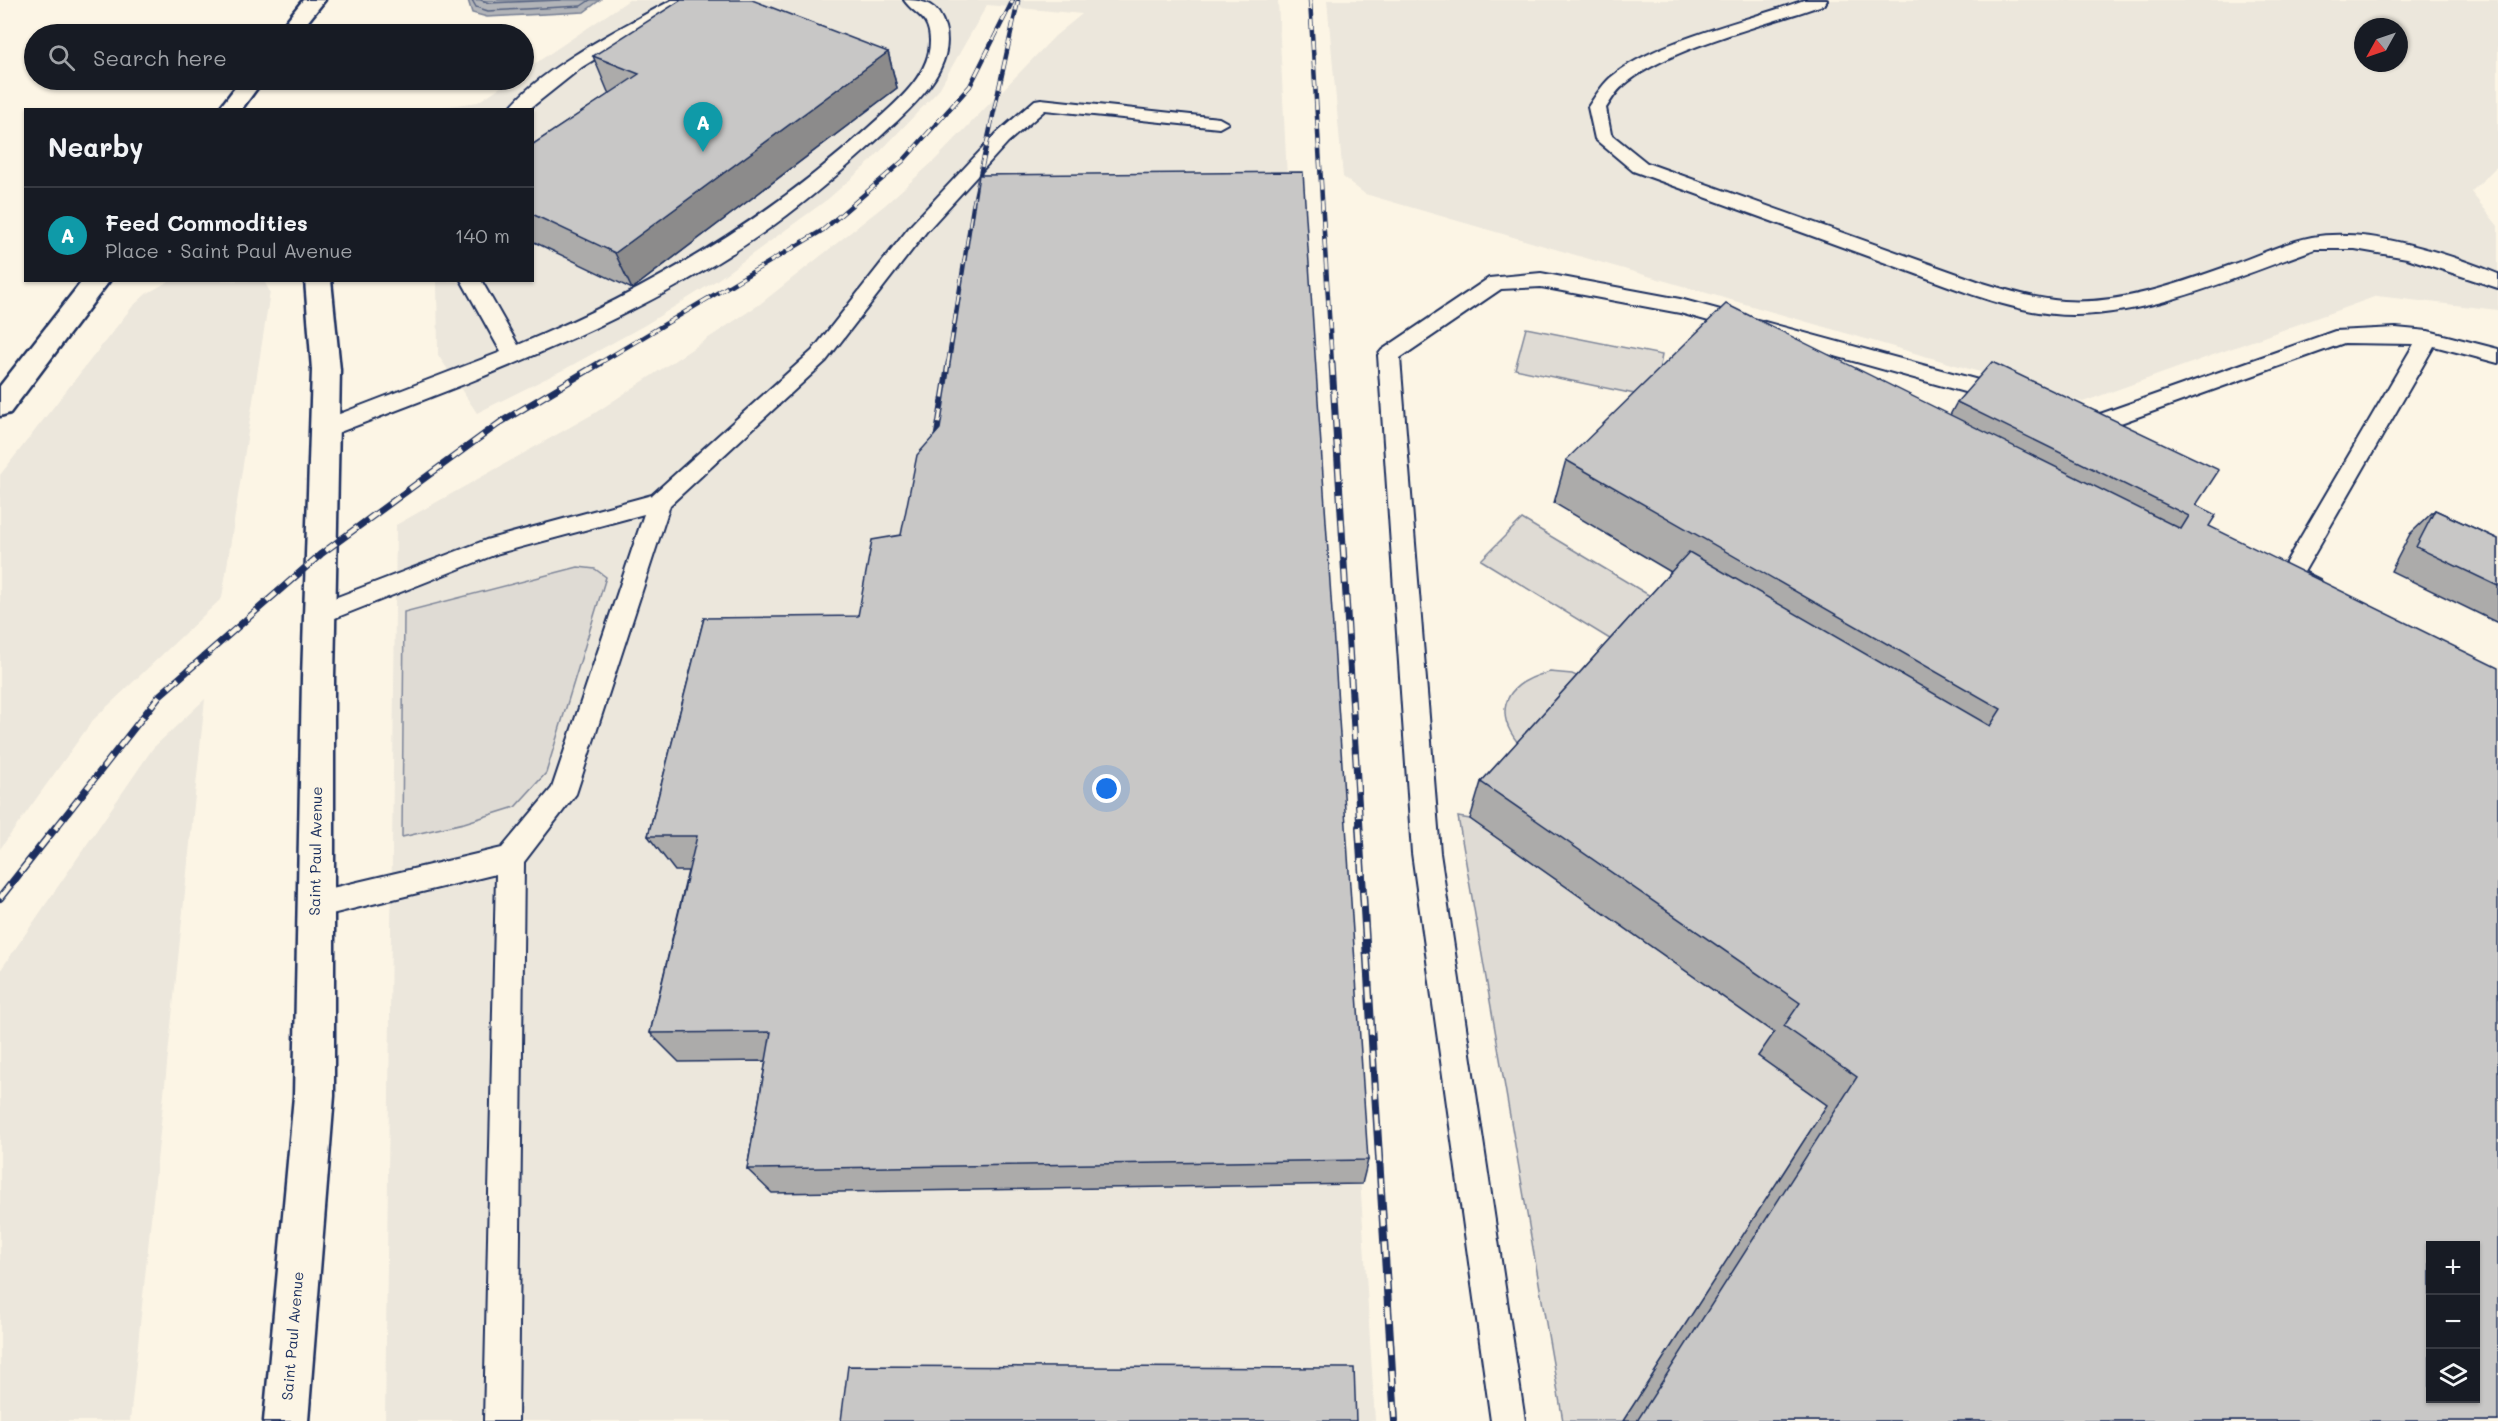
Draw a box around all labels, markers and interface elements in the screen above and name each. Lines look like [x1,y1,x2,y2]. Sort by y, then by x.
north arrow [2354,18,2408,72]
search box [24,24,534,90]
icon: search [45,41,78,74]
text: Search here [93,43,227,72]
pin: A [684,102,722,152]
text: Nearby [48,130,143,164]
text: Feed Commodities [105,208,308,237]
text: A [61,222,74,248]
text: 140 m [455,222,510,248]
text: Place · Saint Paul Avenue [105,237,353,263]
your location [1092,774,1121,803]
street label: Saint Paul Avenue [304,786,326,916]
map controls [2426,1241,2480,1403]
button: + [2426,1241,2480,1295]
street label: Saint Paul Avenue [276,1271,308,1401]
button: − [2426,1295,2480,1349]
button: layers [2426,1349,2480,1403]

